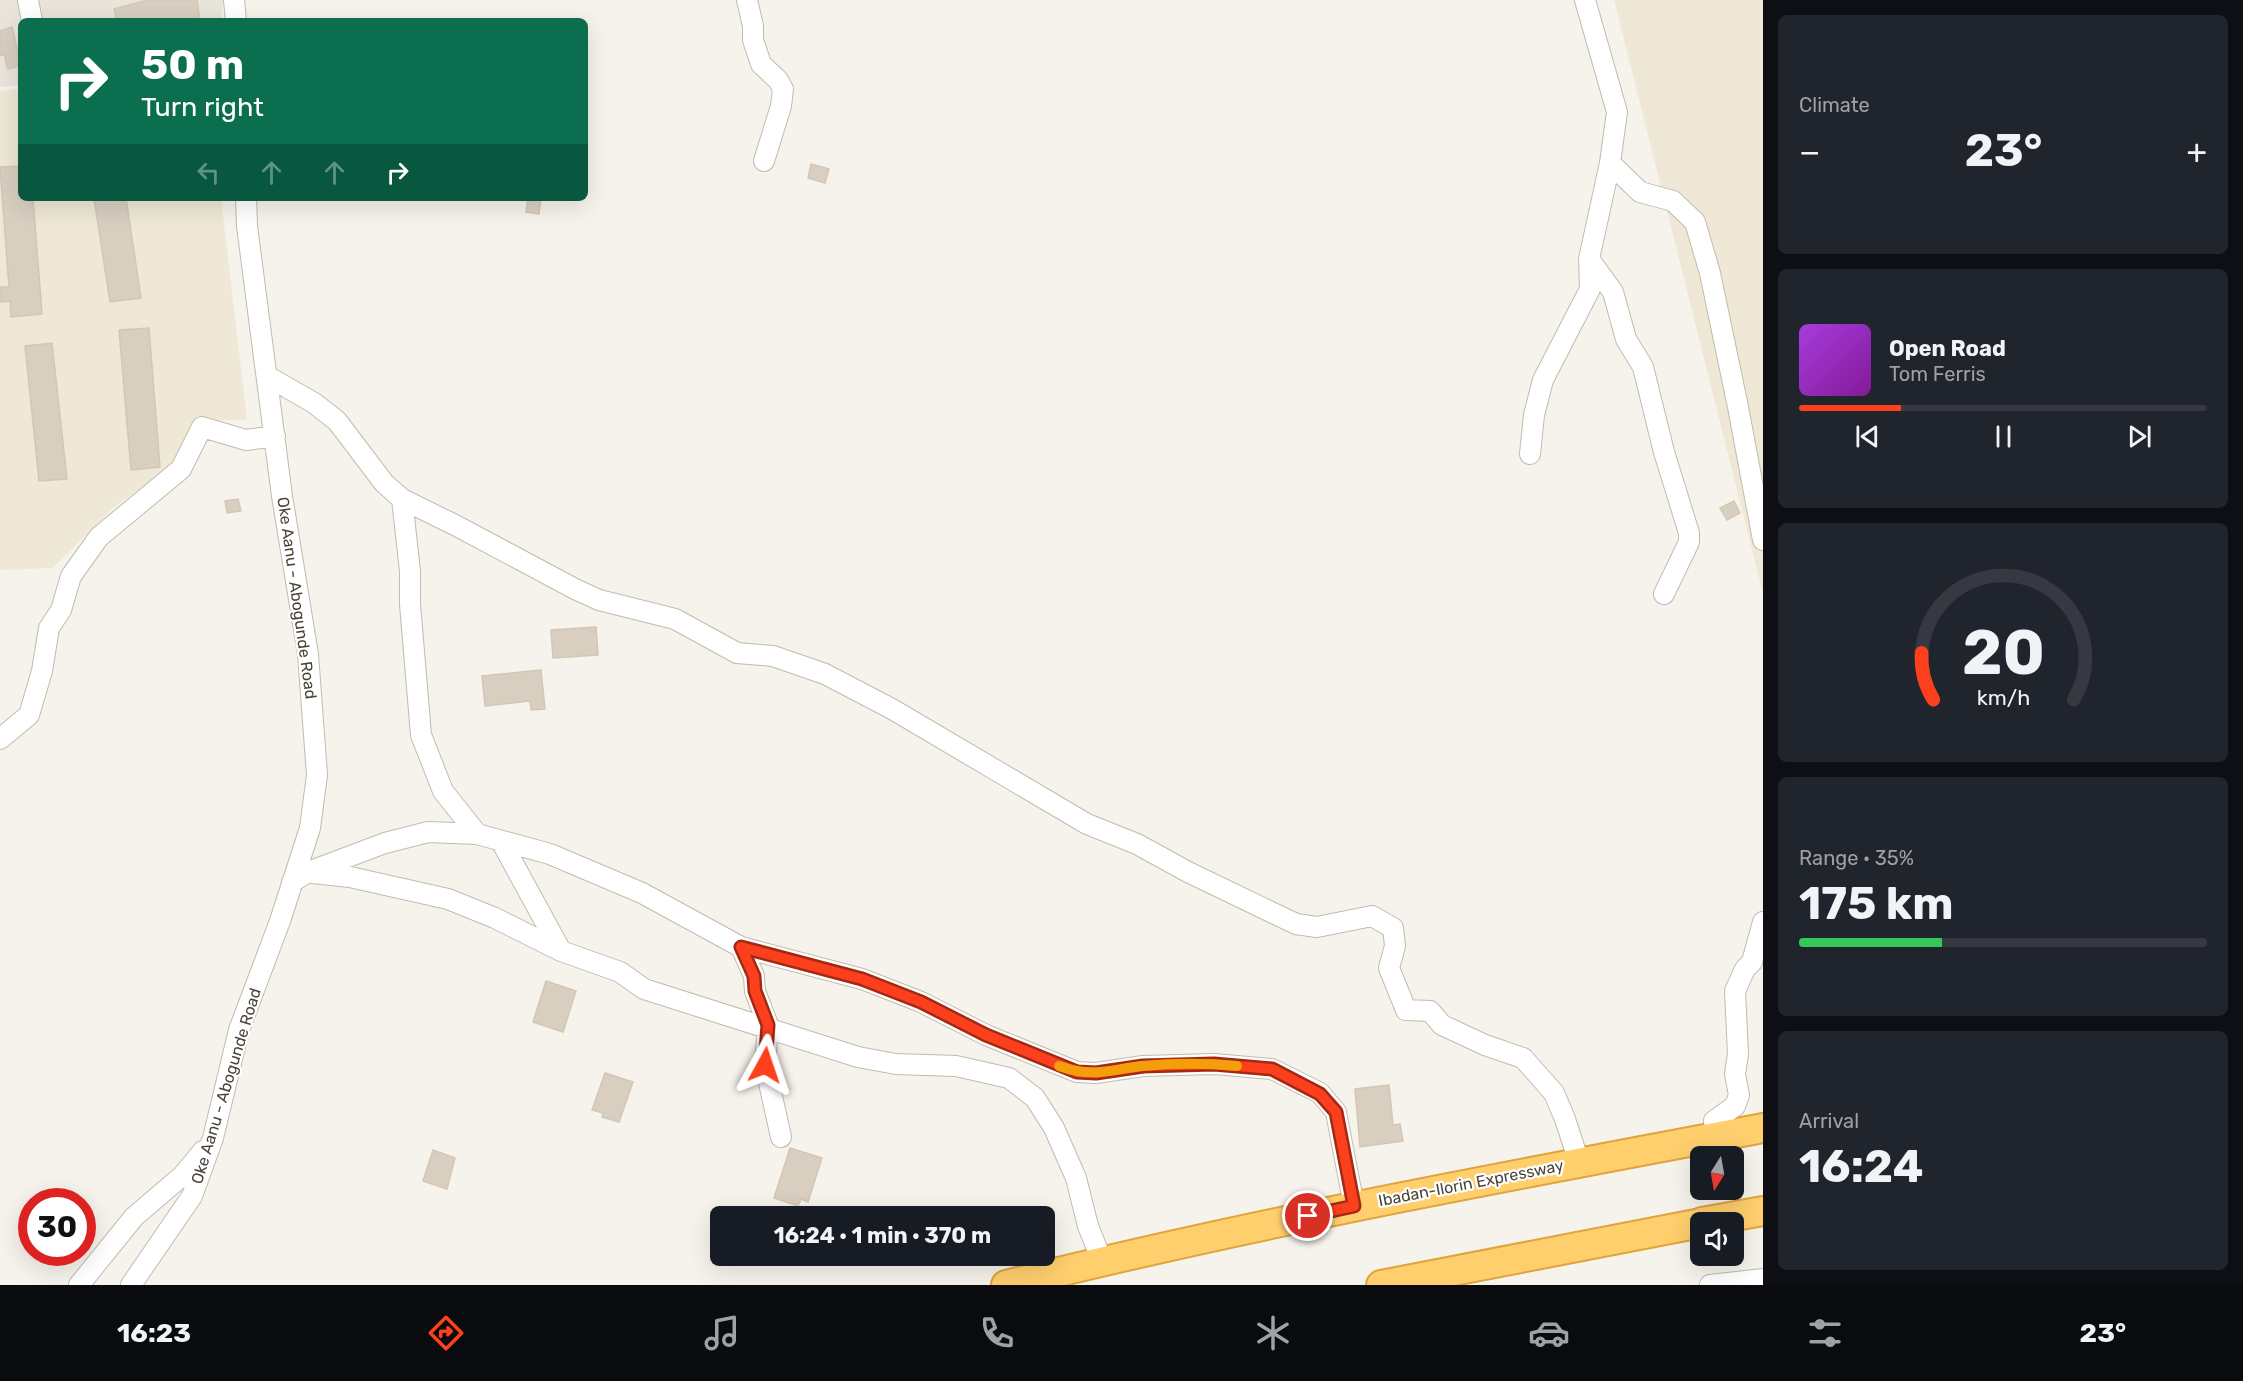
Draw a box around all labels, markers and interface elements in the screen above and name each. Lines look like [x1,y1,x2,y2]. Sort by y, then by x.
text: 50 m [141,40,244,90]
icon: right [42,42,120,120]
text: Turn right [141,91,264,123]
text: Climate [1799,93,1870,117]
text: 23° [1965,124,2042,177]
text: − [1799,132,1820,171]
text: + [2186,132,2207,171]
icon: left [192,156,225,189]
icon: ahead [255,156,288,189]
icon: ahead [318,156,351,189]
icon: right [381,156,414,189]
text: Open Road [1889,335,2006,362]
text: Tom Ferris [1889,362,1986,386]
icon: previous [1851,420,1884,453]
icon: pause [1987,420,2020,453]
icon: next [2123,420,2156,453]
street label: Oke Aanu - Abogunde Road [273,496,321,700]
text: 20 [1962,616,2044,690]
text: km/h [1976,685,2030,710]
text: Range · 35% [1799,846,1914,870]
text: 175 km [1799,877,1953,930]
street label: Oke Aanu - Abogunde Road [187,986,265,1186]
position arrow [733,1033,797,1097]
text: Arrival [1799,1109,1859,1133]
text: 16:24 [1799,1140,1924,1193]
north arrow [1690,1146,1744,1200]
map controls [1690,1146,1744,1266]
street label: Ibadan-Ilorin Expressway [1377,1156,1565,1210]
speed limit sign: 30 [18,1188,96,1266]
pin [1282,1190,1333,1241]
icon: arrive [1291,1199,1324,1232]
button: sound [1690,1212,1744,1266]
text: 16:24 · 1 min · 370 m [774,1222,991,1249]
icon: directions [425,1312,467,1354]
icon: music [701,1312,743,1354]
icon: phone [976,1312,1018,1354]
icon: climate [1252,1312,1294,1354]
icon: car [1528,1312,1570,1354]
icon: filters [1804,1312,1846,1354]
text: 16:23 [117,1317,191,1349]
text: 23° [2080,1317,2126,1349]

